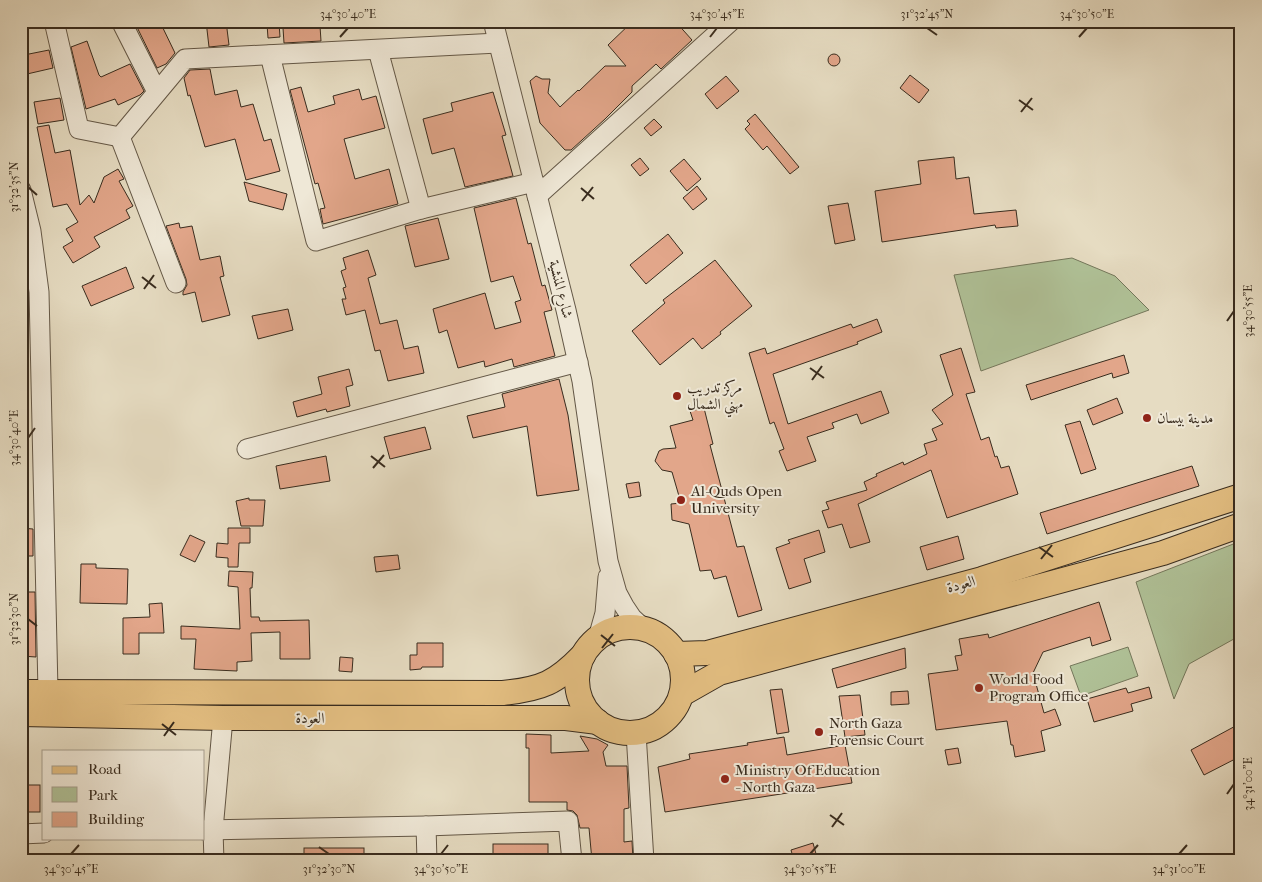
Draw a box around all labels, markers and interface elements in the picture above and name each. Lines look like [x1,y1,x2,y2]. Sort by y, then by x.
text: 34°30'40"E [320,7,376,21]
text: 34°30'45"E [690,7,744,21]
text: 31°32'45"N [901,7,953,21]
text: 34°30'50"E [1060,7,1114,21]
text: 31°32'35"N [7,161,21,213]
street label: شارع المنشية [541,258,577,321]
text: 34°30'55"E [1241,285,1255,337]
place label: مركز تدريب مهني الشمال [687,378,743,418]
marker: مركز تدريب مهني الشمال [671,390,683,402]
place label: مدينة بيسان [1157,409,1213,428]
text: 34°30'40"E [7,410,21,466]
marker: مدينة بيسان [1141,412,1153,424]
place label: Al-Quds Open University [690,482,782,517]
marker: Al-Quds Open University [675,494,687,506]
street label: العودة [945,572,977,596]
text: 31°32'30"N [7,593,21,645]
place label: World Food Program Office [988,670,1089,705]
marker: World Food Program Office [973,682,985,694]
street label: العودة [296,709,324,727]
place label: North Gaza Forensic Court [829,714,925,749]
marker: North Gaza Forensic Court [813,726,825,738]
legend [42,750,205,840]
text: 34°31'00"E [1241,757,1255,811]
text: Road [88,760,122,778]
place label: Ministry Of Education - North Gaza [735,761,880,796]
marker: Ministry Of Education - North Gaza [719,773,731,785]
text: Park [88,786,118,804]
text: Building [88,810,145,828]
text: 34°30'45"E [44,862,98,876]
text: 31°32'30"N [303,862,355,876]
text: 34°30'50"E [414,862,468,876]
text: 34°30'55"E [784,862,836,876]
text: 34°31'00"E [1152,862,1206,876]

